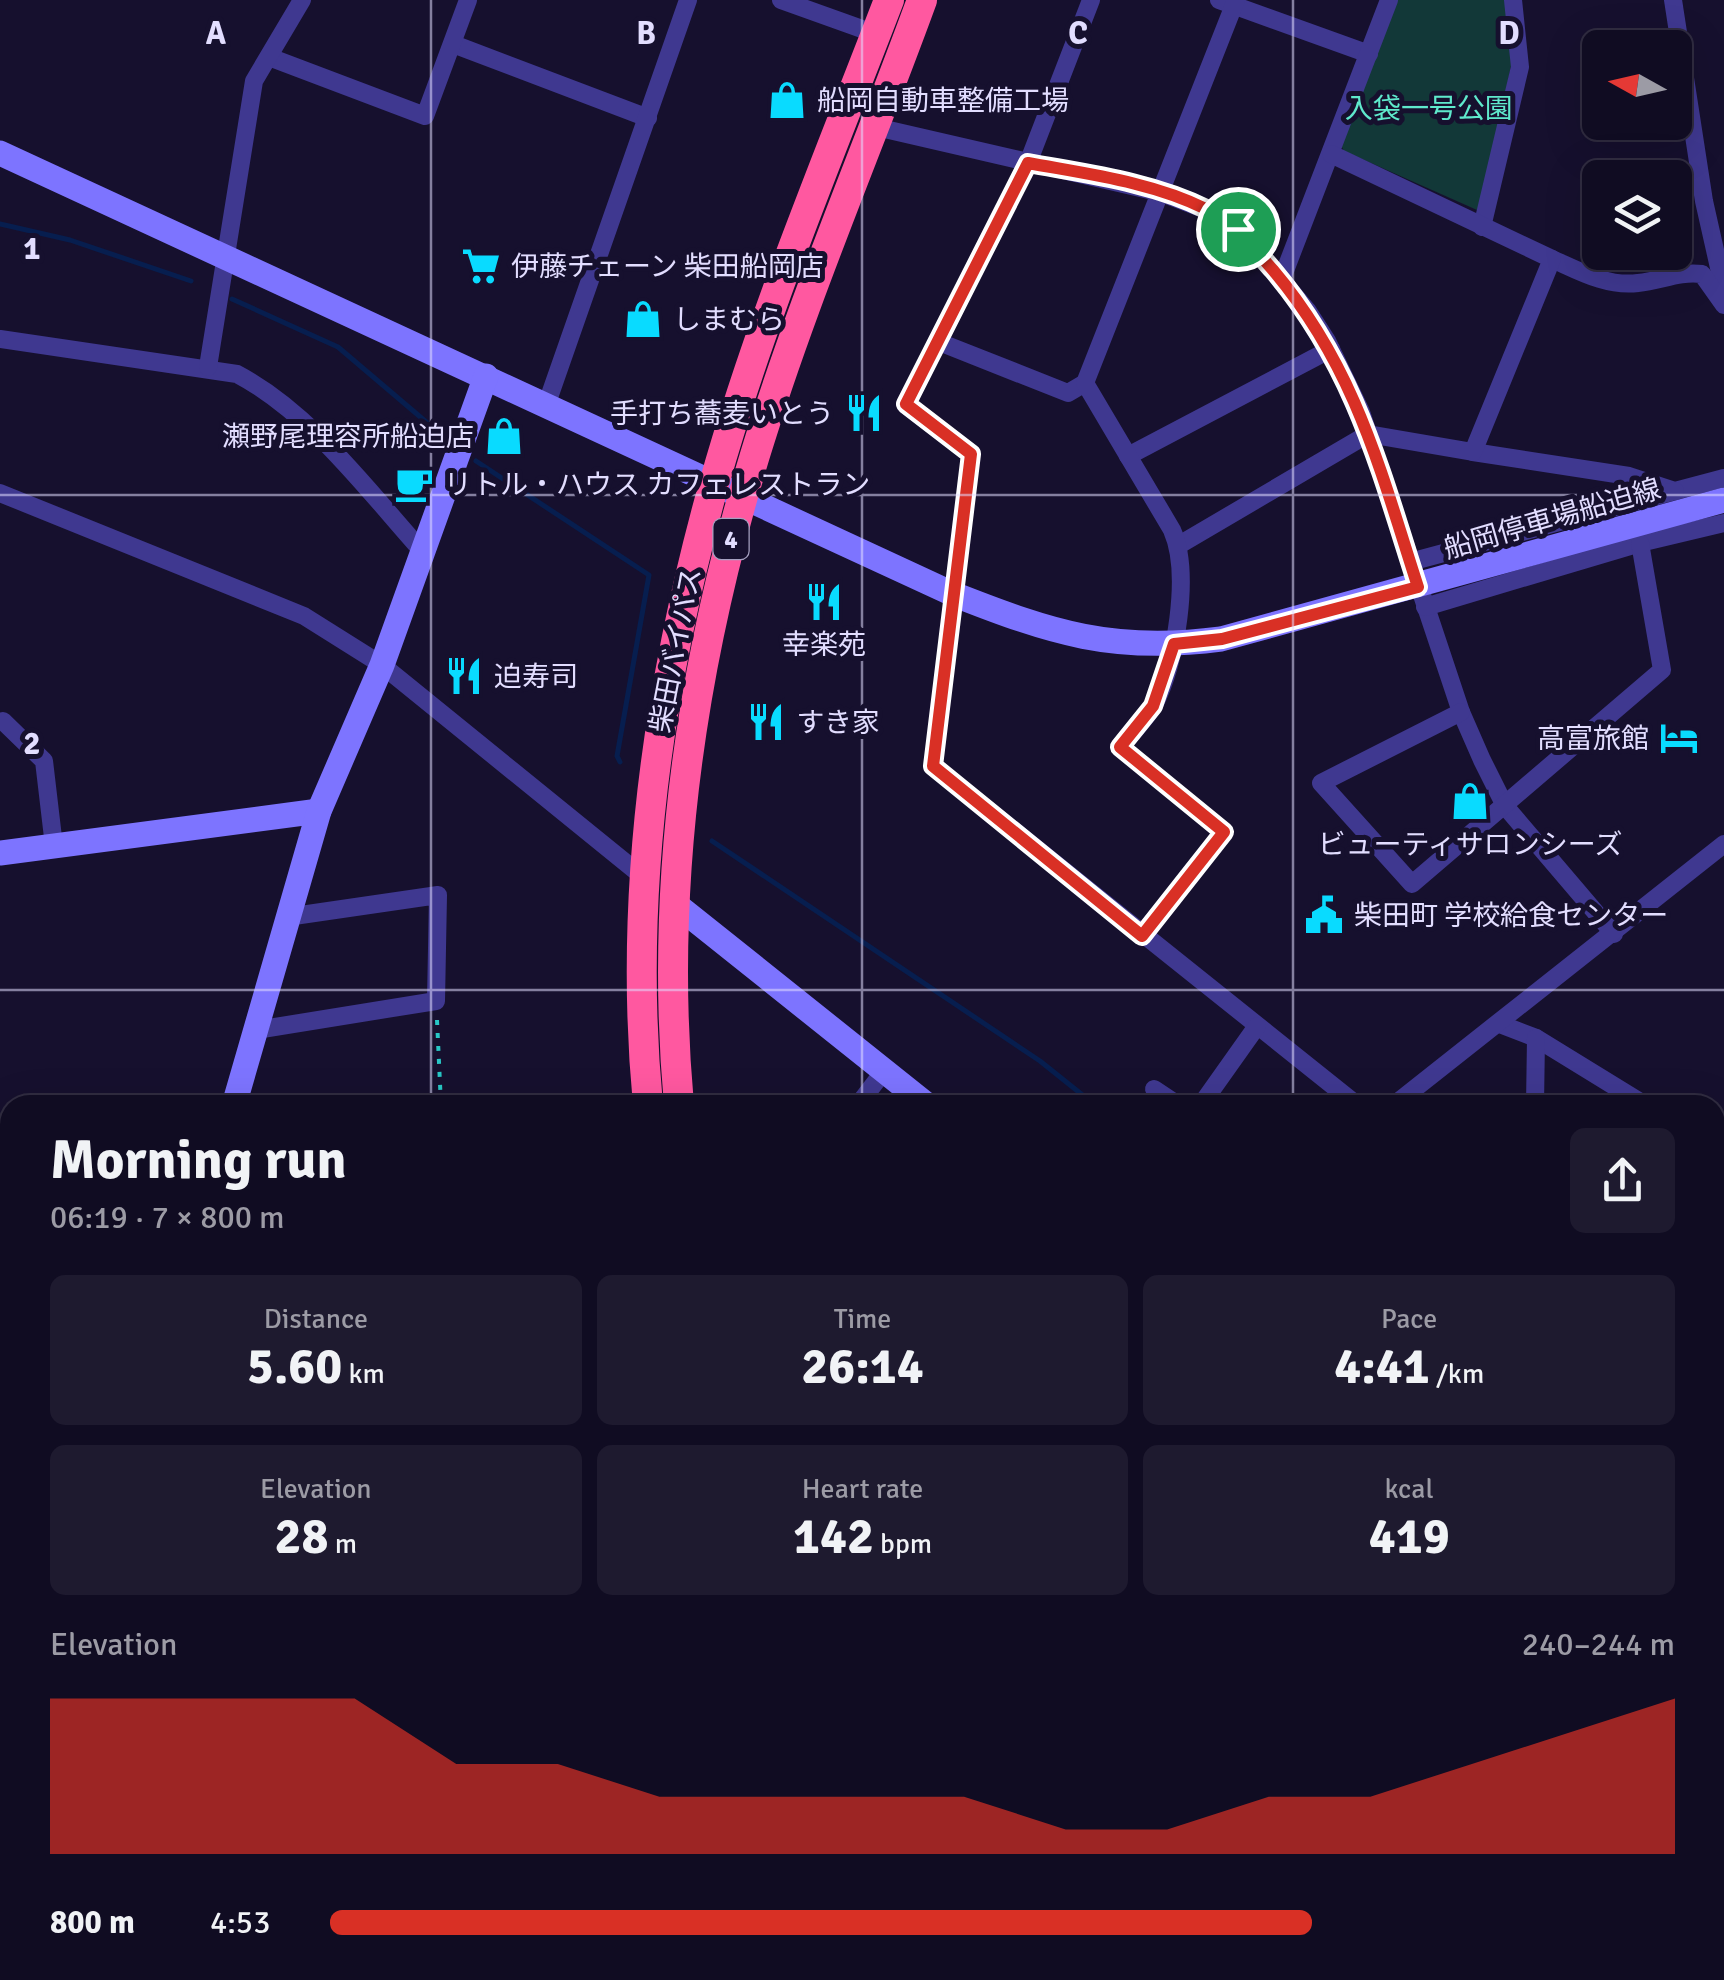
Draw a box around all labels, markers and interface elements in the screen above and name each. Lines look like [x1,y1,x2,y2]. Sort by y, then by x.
text: A [206,14,227,53]
text: B [636,14,656,53]
text: C [1068,14,1088,53]
text: D [1498,14,1520,53]
north arrow [1582,30,1692,140]
map controls [1582,30,1692,270]
shop icon: 船岡自動車整備工場 [766,79,808,121]
place label: 船岡自動車整備工場 [817,84,1069,118]
park label: 入袋一号公園 [1345,92,1513,126]
button: layers [1582,160,1692,270]
pin [1196,187,1281,272]
icon: arrive [1211,202,1266,257]
text: 1 [23,229,41,268]
supermarket icon: 伊藤チェーン 柴田船岡店 [460,245,502,287]
place label: 伊藤チェーン 柴田船岡店 [511,250,824,284]
shop icon: しまむら [622,298,664,340]
place label: しまむら [673,303,785,337]
restaurant icon: 手打ち蕎麦いとう [843,392,885,434]
place label: 手打ち蕎麦いとう [610,397,834,431]
shop icon: 瀬野尾理容所船迫店 [483,415,525,457]
place label: 瀬野尾理容所船迫店 [222,420,474,454]
cafe icon: リトル・ハウス カフェレストラン [393,463,435,505]
place label: リトル・ハウス カフェレストラン [444,468,870,502]
street label: 船岡停車場船迫線 [1440,472,1665,566]
road number: 4 [714,519,748,559]
street label: 柴田バイパス [643,565,709,736]
restaurant icon: 幸楽苑 [803,581,845,623]
place label: 幸楽苑 [782,628,866,662]
restaurant icon: 迫寿司 [443,655,485,697]
place label: 迫寿司 [494,660,578,694]
restaurant icon: すき家 [745,701,787,743]
place label: すき家 [796,706,880,740]
hotel icon: 高富旅館 [1658,717,1700,759]
place label: 高富旅館 [1537,722,1649,756]
text: 2 [23,724,41,763]
shop icon: ビューティサロンシーズ [1449,780,1491,822]
place label: ビューティサロンシーズ [1318,828,1622,862]
public building icon: 柴田町 学校給食センター [1303,894,1345,936]
place label: 柴田町 学校給食センター [1354,899,1668,933]
text: Morning run [50,1126,347,1194]
button: share [1570,1128,1675,1233]
text: 06:19 · 7 × 800 m [50,1198,285,1237]
text: Distance [264,1302,368,1336]
text: Time [834,1302,891,1336]
text: Pace [1381,1302,1437,1336]
text: 5.60 [247,1336,342,1398]
text: 26:14 [801,1336,924,1398]
text: 4:41 [1334,1336,1430,1398]
text: km [342,1357,385,1391]
text: /km [1430,1357,1484,1391]
text: Elevation [260,1472,372,1506]
text: Heart rate [802,1472,923,1506]
text: kcal [1385,1472,1434,1506]
text: 28 [275,1506,329,1568]
text: 142 [793,1506,874,1568]
text: 419 [1369,1506,1450,1568]
text: m [329,1527,357,1561]
text: bpm [874,1527,932,1561]
text: Elevation [50,1625,177,1664]
text: 240–244 m [1522,1625,1675,1664]
text: 800 m [50,1903,135,1942]
text: 4:53 [210,1903,270,1942]

